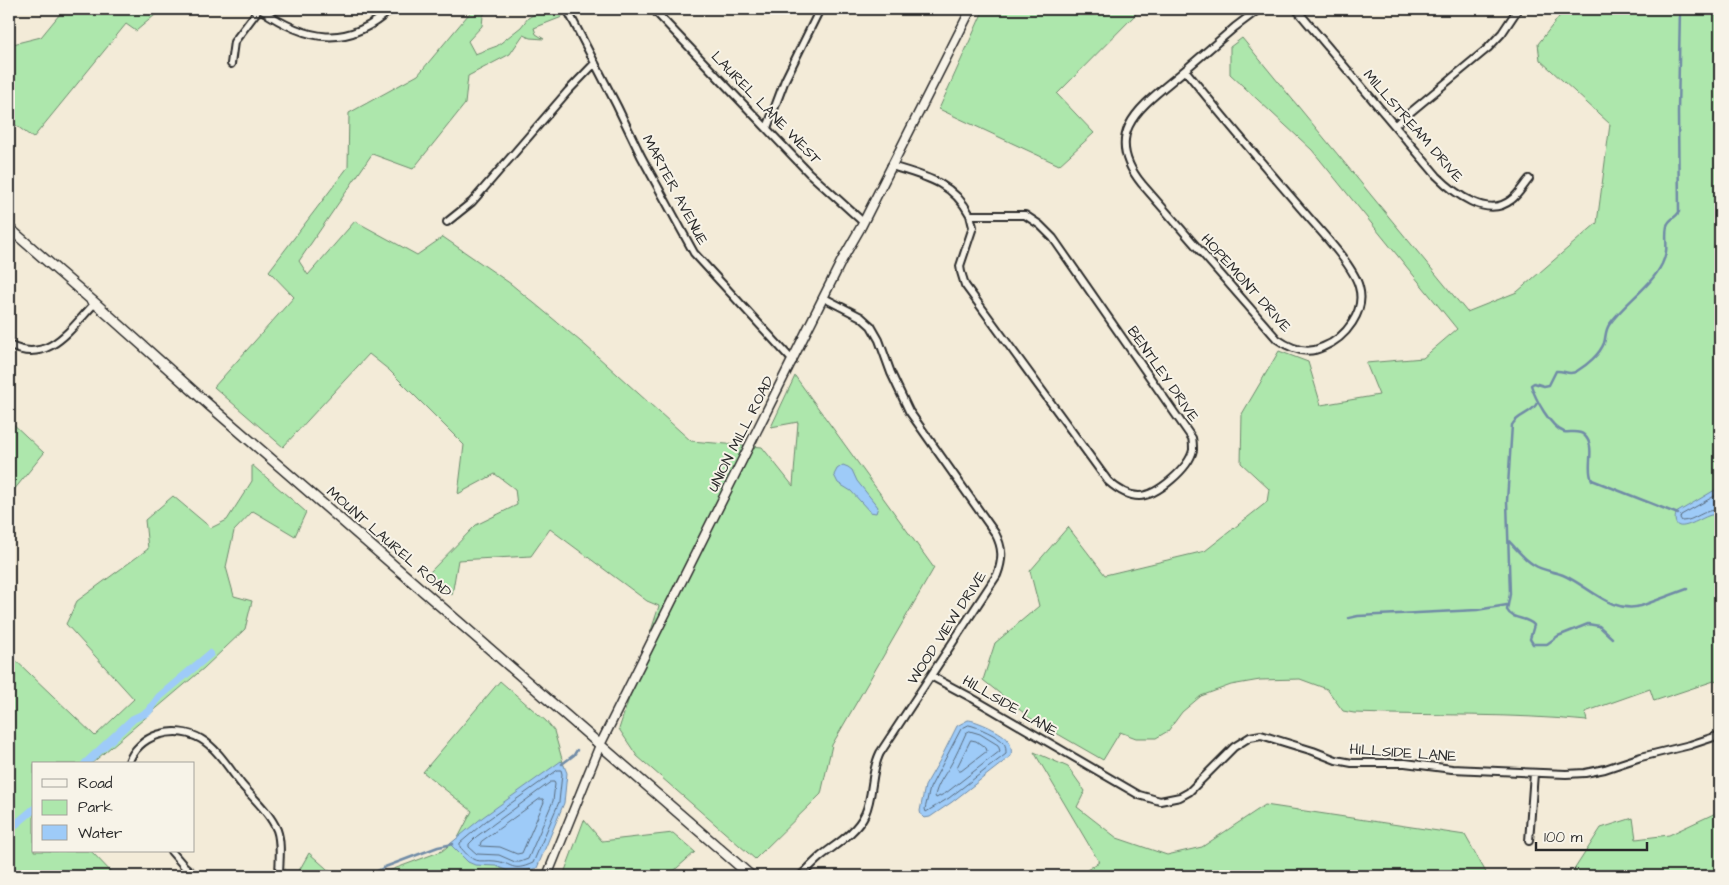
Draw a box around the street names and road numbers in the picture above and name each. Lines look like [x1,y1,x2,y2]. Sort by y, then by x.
street label: LAUREL LANE WEST [706,47,826,170]
street label: MILLSTREAM DRIVE [1358,65,1468,187]
street label: MARTER AVENUE [637,131,713,249]
street label: HOPEMONT DRIVE [1196,229,1296,337]
street label: BENTLEY DRIVE [1122,322,1204,426]
street label: UNION MILL ROAD [703,372,779,495]
street label: MOUNT LAUREL ROAD [322,482,457,603]
street label: WOOD VIEW DRIVE [902,567,992,689]
street label: HILLSIDE LANE [958,670,1062,742]
street label: HILLSIDE LANE [1349,739,1457,767]

